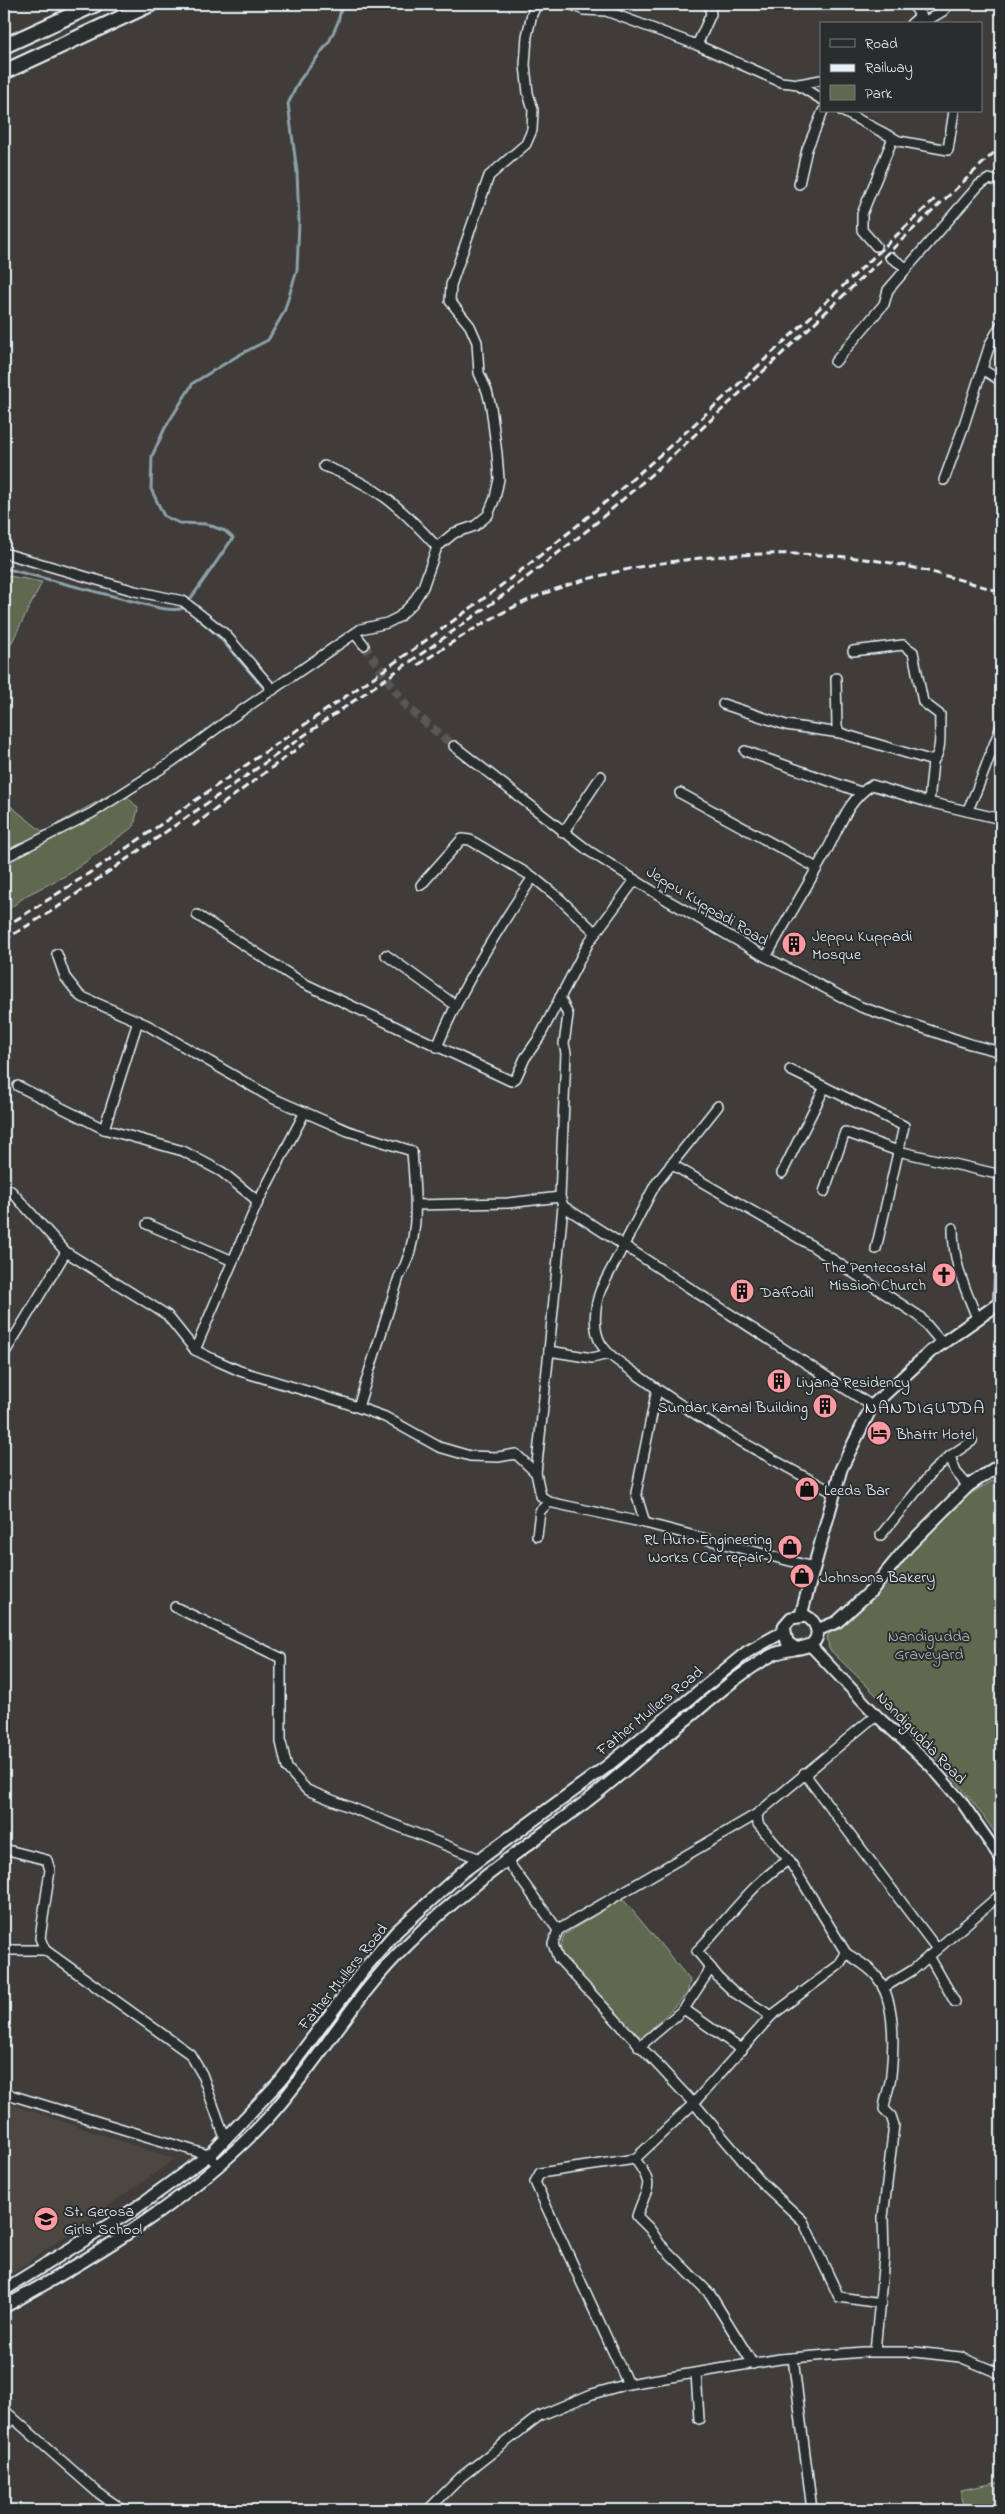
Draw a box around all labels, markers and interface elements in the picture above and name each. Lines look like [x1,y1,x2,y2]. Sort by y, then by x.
legend [820,22,982,112]
text: Road [865,33,898,55]
text: Railway [865,57,913,80]
text: Park [865,83,893,105]
street label: Jeppu Kuppadi Road [641,861,773,953]
place label: Jeppu Kuppadi Mosque [812,925,912,967]
building icon: Jeppu Kuppadi Mosque [781,931,807,957]
place label: The Pentecostal Mission Church [822,1256,926,1298]
church icon: The Pentecostal Mission Church [931,1262,957,1288]
building icon: Daffodil [729,1278,755,1304]
place label: Daffodil [759,1281,814,1305]
building icon: Liyana Residency [766,1368,792,1394]
place label: Liyana Residency [796,1371,910,1395]
building icon: Sundar Kamal Building [812,1393,838,1419]
place label: Sundar Kamal Building [658,1396,808,1420]
district label: NANDIGUDDA [865,1396,985,1422]
hotel icon: Bhattr Hotel [866,1420,892,1446]
place label: Bhattr Hotel [895,1423,975,1447]
shop icon: Leeds Bar [794,1476,820,1502]
place label: Leeds Bar [824,1479,890,1503]
place label: RL Auto Engineering Works (Car repair ) [644,1528,772,1570]
shop icon: RL Auto Engineering Works (Car repair ) [777,1534,803,1560]
shop icon: Johnsons Bakery [789,1563,815,1589]
place label: Johnsons Bakery [820,1566,935,1590]
park label: Nandigudda Graveyard [888,1625,970,1667]
street label: Father Mullers Road [591,1661,709,1763]
street label: Nandigudda Road [870,1687,971,1790]
street label: Father Mullers Road [292,1919,394,2037]
place label: St. Gerosa Girls' School [64,2200,143,2242]
school or university icon: St. Gerosa Girls' School [33,2206,59,2232]

